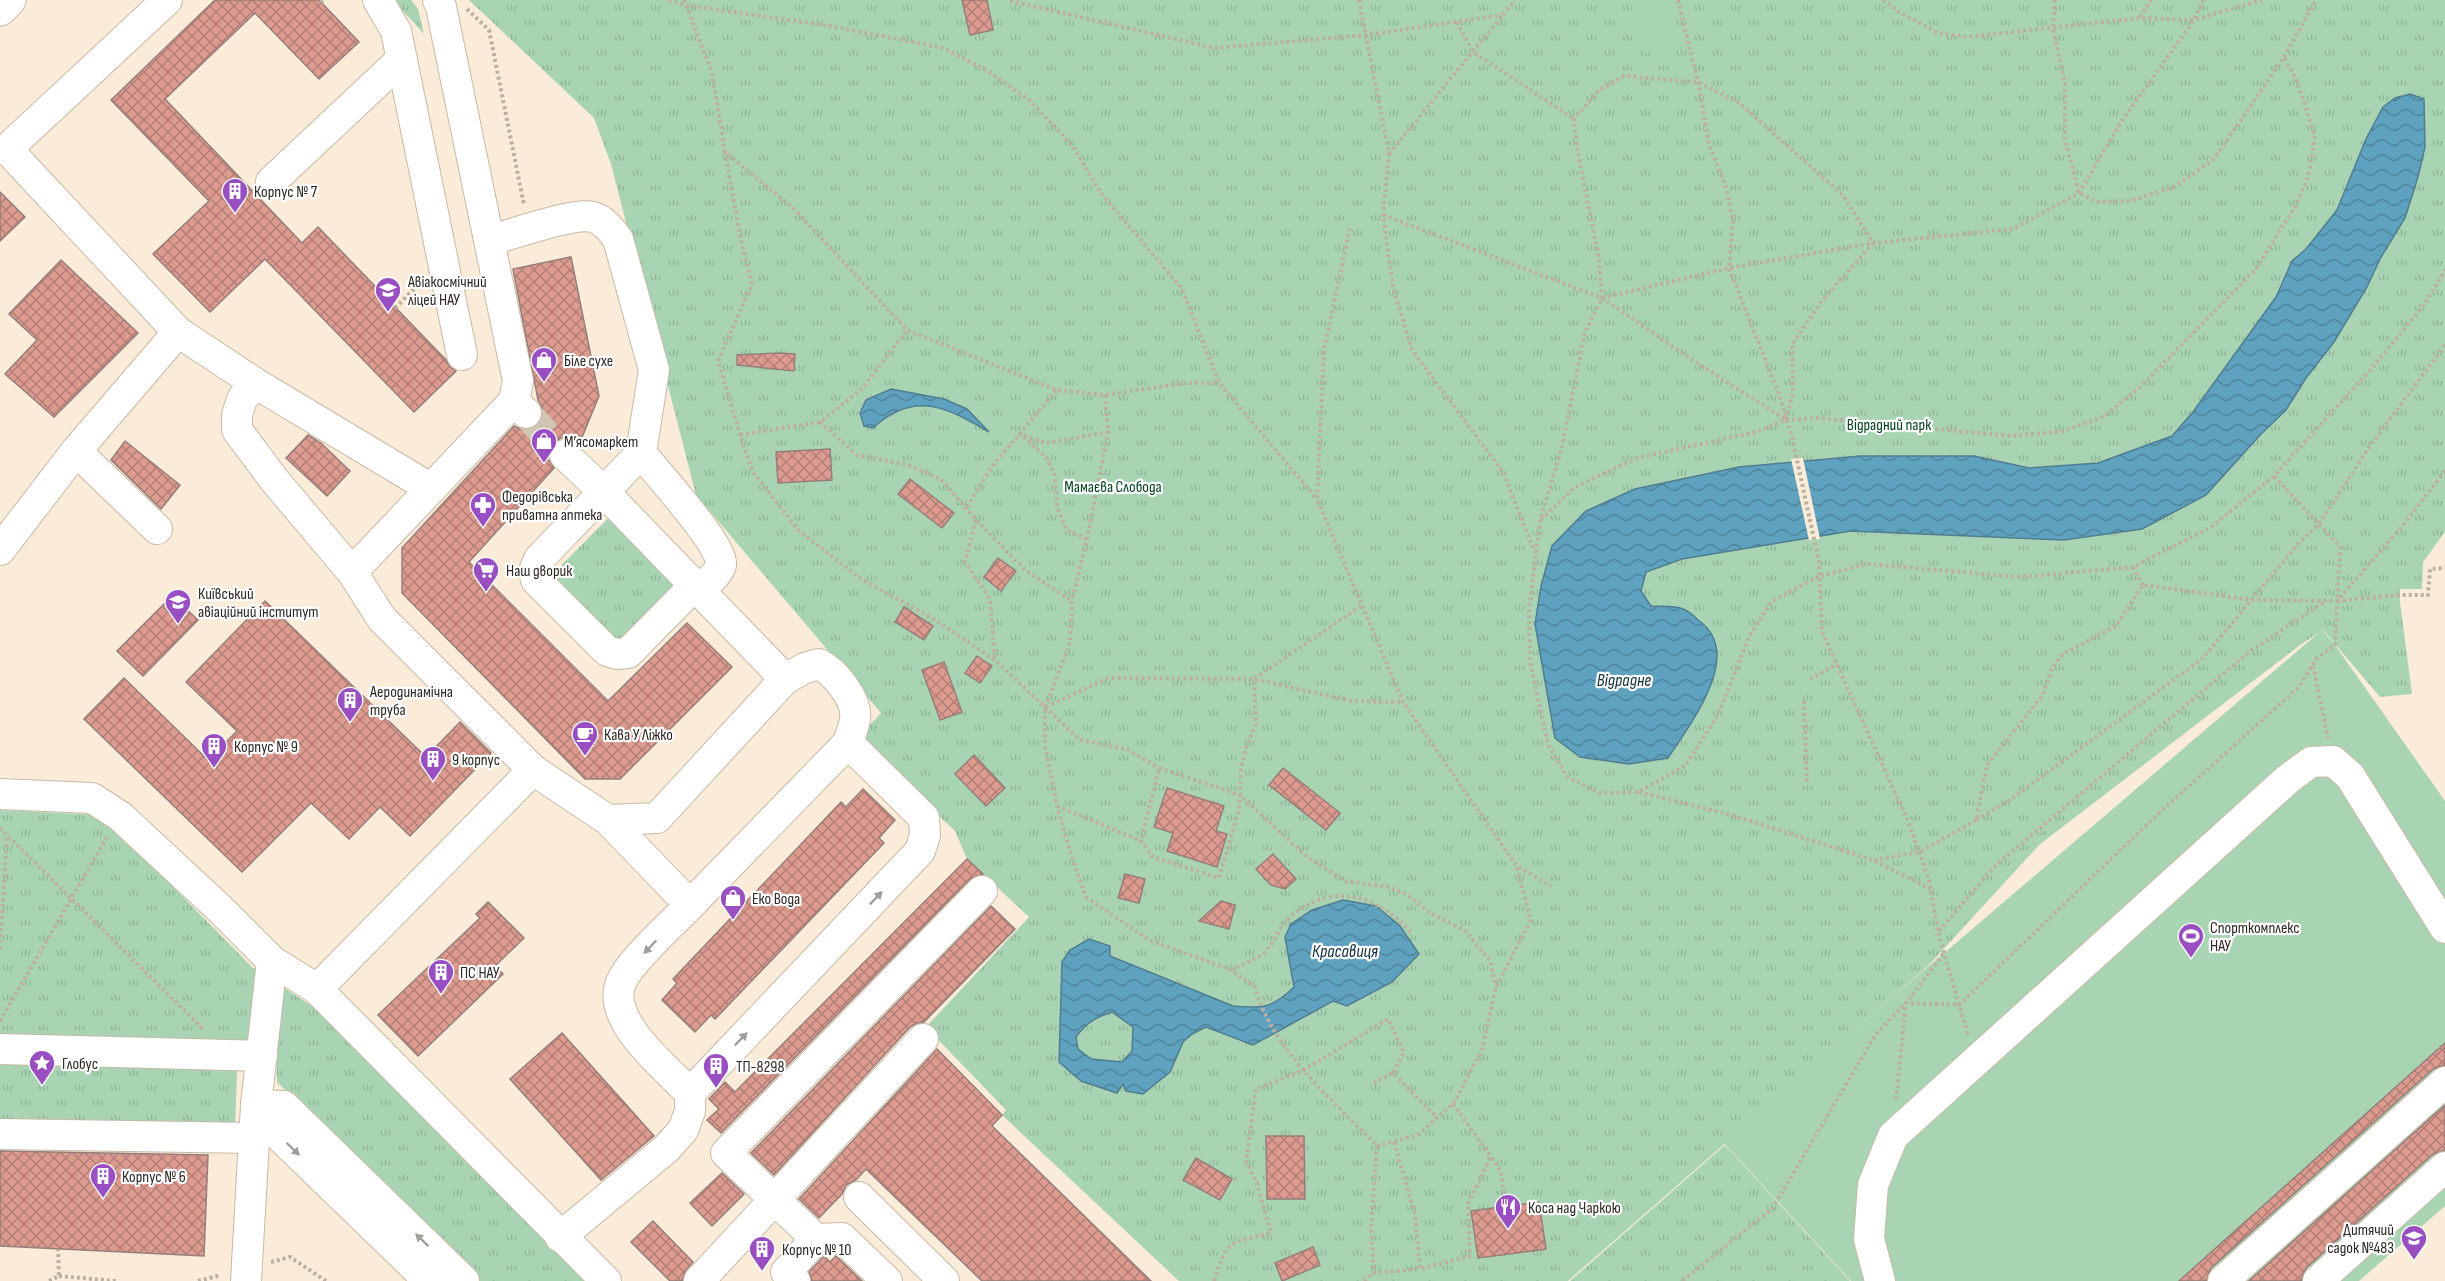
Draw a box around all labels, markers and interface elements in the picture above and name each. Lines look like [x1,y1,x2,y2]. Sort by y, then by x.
building icon: Корпус № 7 [220,176,250,214]
place label: Корпус № 7 [254,183,318,202]
place label: Авіакосмічний ліцей НАУ [407,273,487,310]
school or university icon: Авіакосмічний ліцей НАУ [373,275,403,313]
shop icon: Біле сухе [529,345,559,383]
place label: Біле сухе [564,352,613,371]
park label: Відрадний парк [1847,416,1932,435]
shop icon: М’ясомаркет [529,426,559,464]
place label: М’ясомаркет [564,433,638,452]
park label: Мамаєва Слобода [1064,478,1162,497]
place label: Федорівська приватна аптека [502,488,602,525]
pharmacy icon: Федорівська приватна аптека [468,490,498,528]
supermarket icon: Наш дворик [471,555,501,593]
place label: Наш дворик [506,562,573,581]
place label: Київський авіаційний інститут [198,585,319,622]
school or university icon: Київський авіаційний інститут [163,587,193,625]
water label: Відрадне [1597,670,1651,691]
place label: Аеродинамічна труба [369,683,453,720]
building icon: Аеродинамічна труба [335,685,365,723]
cafe icon: Кава У Ліжко [570,719,600,757]
place label: Кава У Ліжко [604,726,673,745]
building icon: Корпус № 9 [199,731,229,769]
place label: Корпус № 9 [234,738,298,757]
building icon: 9 корпус [418,744,448,782]
place label: 9 корпус [452,751,500,770]
shop icon: Еко Вода [718,883,748,921]
place label: Еко Вода [752,890,800,909]
one-way arrow [868,891,882,905]
place label: Спорткомплекс НАУ [2210,919,2300,956]
sports icon: Спорткомплекс НАУ [2176,921,2206,959]
one-way arrow [643,940,657,954]
water label: Красавиця [1312,941,1378,962]
building icon: ПС НАУ [426,957,456,995]
place label: ПС НАУ [460,964,500,983]
one-way arrow [734,1032,747,1047]
place icon: Глобус [27,1048,57,1086]
building icon: ТП-8298 [701,1051,731,1089]
place label: Глобус [62,1055,98,1074]
place label: ТП-8298 [736,1058,784,1077]
one-way arrow [286,1142,300,1156]
building icon: Корпус № 6 [88,1161,118,1199]
place label: Корпус № 6 [122,1168,186,1187]
restaurant icon: Коса над Чаркою [1493,1192,1523,1230]
place label: Коса над Чаркою [1528,1199,1621,1218]
place label: Дитячий садок №483 [2327,1221,2394,1258]
school or university icon: Дитячий садок №483 [2399,1223,2429,1261]
one-way arrow [416,1234,430,1248]
building icon: Корпус № 10 [747,1234,777,1272]
place label: Корпус № 10 [782,1241,851,1260]

